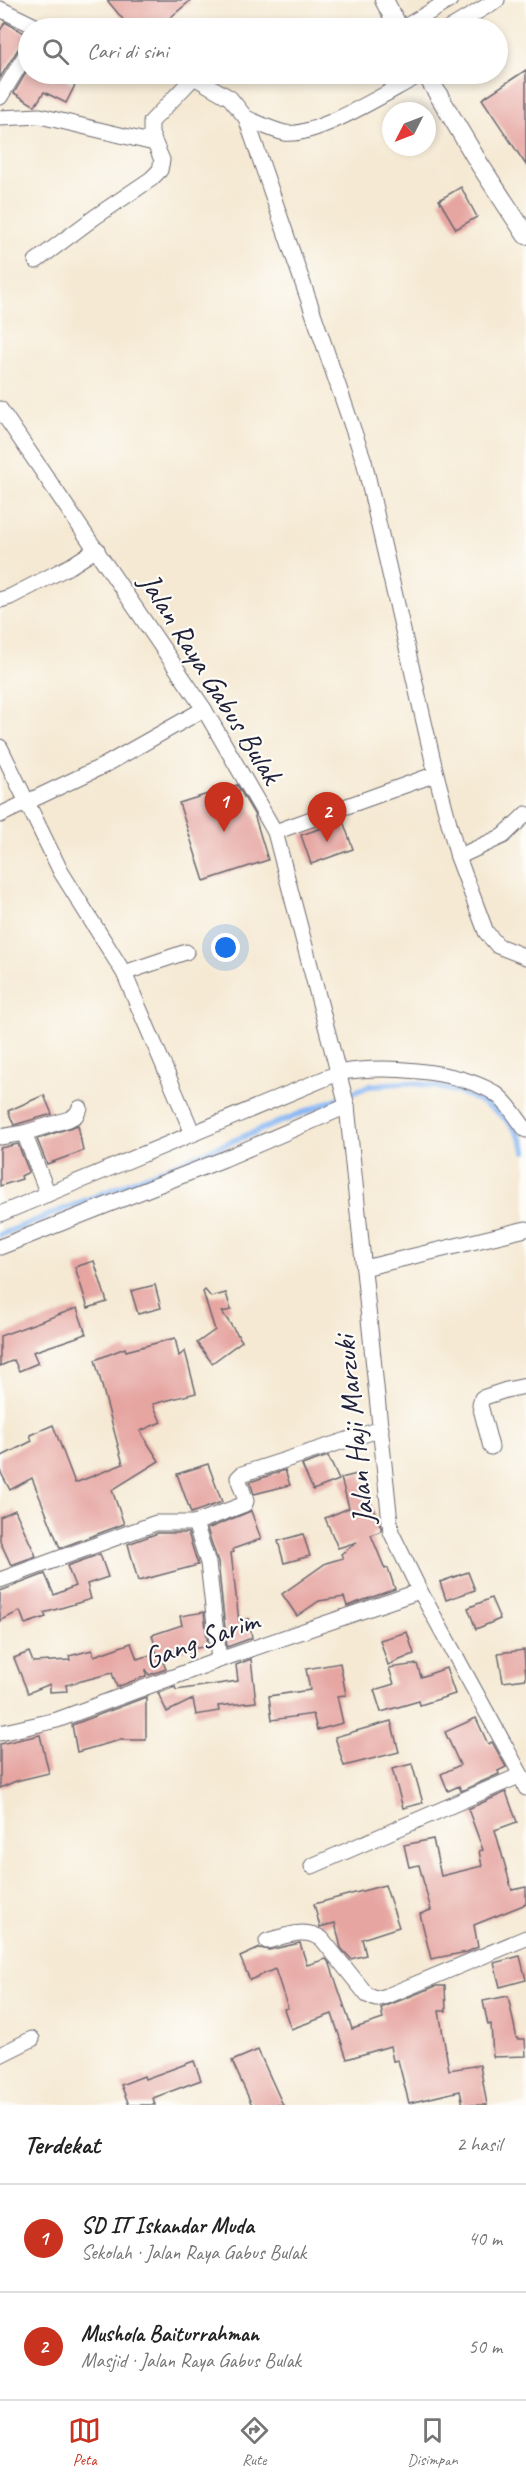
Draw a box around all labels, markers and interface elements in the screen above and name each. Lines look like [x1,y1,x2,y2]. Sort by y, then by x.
search box [18,18,508,84]
icon: search [39,35,72,68]
text: Cari di sini [87,37,168,65]
north arrow [382,102,436,156]
street label: Jalan Raya Gabus Bulak [130,564,292,792]
pin: 1 [204,782,244,832]
pin: 2 [308,792,346,842]
your location [211,933,240,962]
street label: Jalan Haji Marzuki [325,1330,383,1528]
street label: Gang Sarim [139,1600,265,1677]
text: Terdekat [24,2128,100,2161]
text: 2 hasil [456,2132,502,2157]
text: SD IT Iskandar Muda [81,2212,254,2240]
text: 1 [39,2226,48,2251]
text: 40 m [468,2226,502,2251]
text: Sekolah · Jalan Raya Gabus Bulak [81,2240,306,2265]
text: Mushola Baiturrahman [81,2320,259,2348]
text: 2 [39,2334,48,2359]
text: 50 m [468,2334,502,2359]
text: Masjid · Jalan Raya Gabus Bulak [81,2348,301,2373]
tab: Peta [68,2414,101,2470]
tab: Rute [238,2414,271,2470]
tab: Disimpan [407,2414,458,2470]

